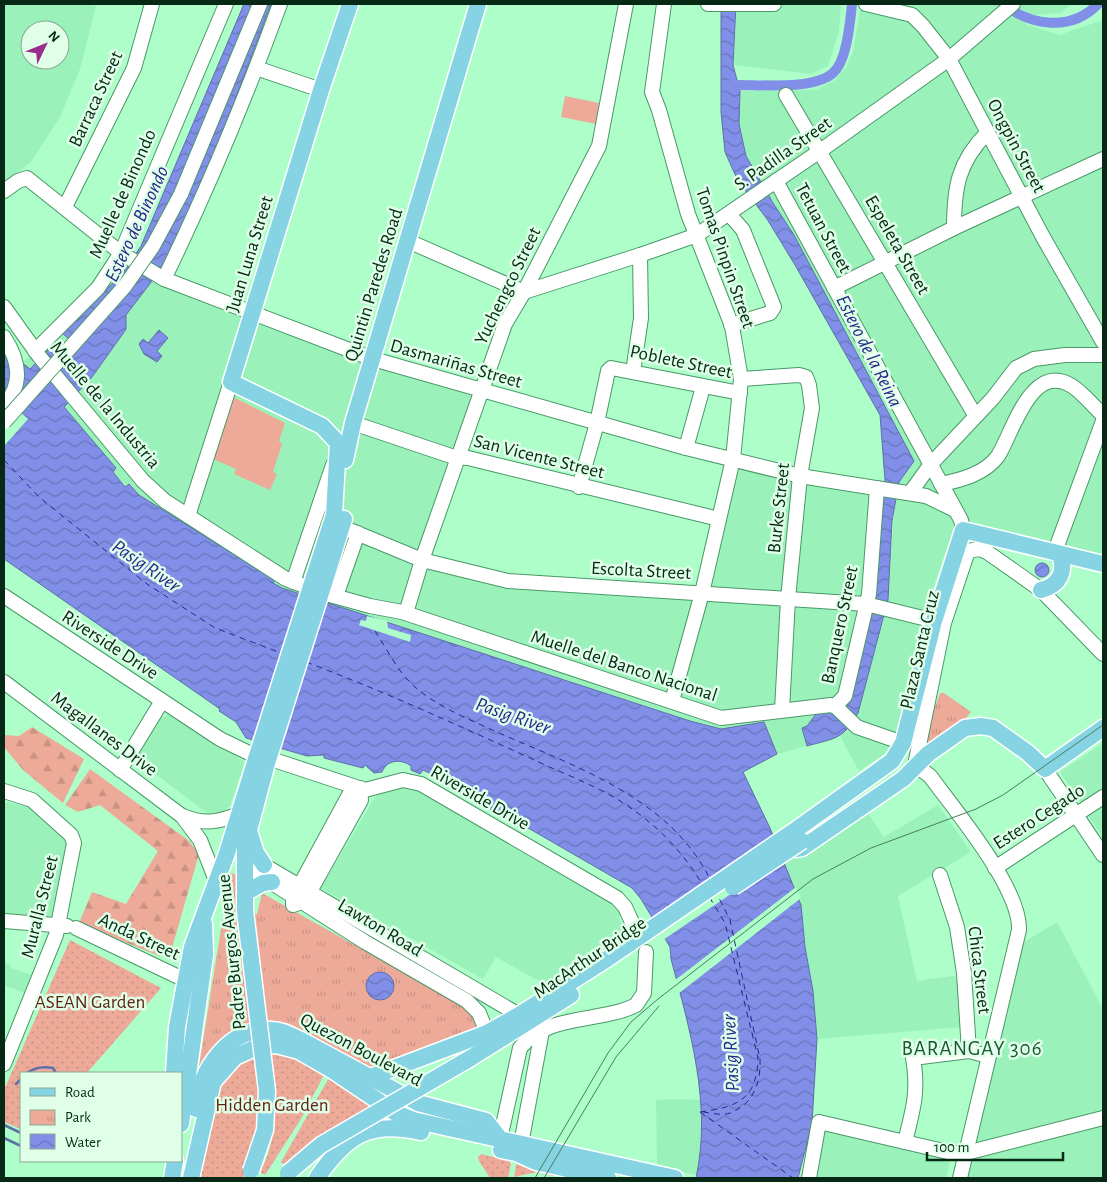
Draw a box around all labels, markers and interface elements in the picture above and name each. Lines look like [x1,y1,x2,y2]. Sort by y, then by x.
north arrow [20,20,70,70]
text: N [45,28,62,45]
street label: Barraca Street [66,48,126,150]
street label: Ongpin Street [983,96,1049,196]
street label: S. Padilla Street [731,114,835,194]
street label: Muelle de Binondo [86,127,160,261]
water label: Estero de Binondo [102,163,172,285]
street label: Tetuan Street [791,180,855,276]
street label: Tomas Pinpin Street [692,185,758,331]
street label: Espeleta Street [861,192,933,298]
street label: Juan Luna Street [223,193,277,315]
street label: Quintin Paredes Road [342,206,406,364]
street label: Yuchengco Street [471,224,545,348]
water label: Estero de la Reina [832,292,906,410]
street label: Dasmariñas Street [388,336,524,392]
street label: Muelle de la Industria [46,338,164,472]
street label: Poblete Street [628,342,734,382]
street label: San Vicente Street [472,432,606,482]
street label: Burke Street [765,462,793,554]
water label: Pasig River [108,536,184,596]
street label: Escolta Street [590,559,692,583]
street label: Banquero Street [818,564,862,686]
street label: Plaza Santa Cruz [897,589,943,711]
street label: Riverside Drive [58,607,162,683]
street label: Muelle del Banco Nacional [528,627,720,705]
street label: Magallanes Drive [47,688,161,780]
water label: Pasig River [473,694,553,738]
street label: Riverside Drive [427,762,533,834]
street label: Estero Cegado [990,781,1088,853]
street label: Muralla Street [18,854,62,960]
street label: Padre Burgos Avenue [214,873,250,1031]
street label: Lawton Road [334,895,426,961]
street label: Anda Street [96,910,182,964]
street label: MacArthur Bridge [530,913,650,1003]
street label: Chica Street [964,925,994,1015]
park label: ASEAN Garden [35,993,145,1012]
street label: Quezon Boulevard [297,1010,425,1090]
water label: Pasig River [719,1013,743,1092]
district label: BARANGAY 306 [901,1038,1043,1059]
legend [20,1072,182,1162]
text: Road [65,1085,95,1100]
park label: Hidden Garden [215,1096,329,1115]
text: Park [65,1110,91,1125]
scale bar [927,1130,1063,1162]
text: Water [65,1135,101,1150]
text: 100 m [934,1140,969,1155]

